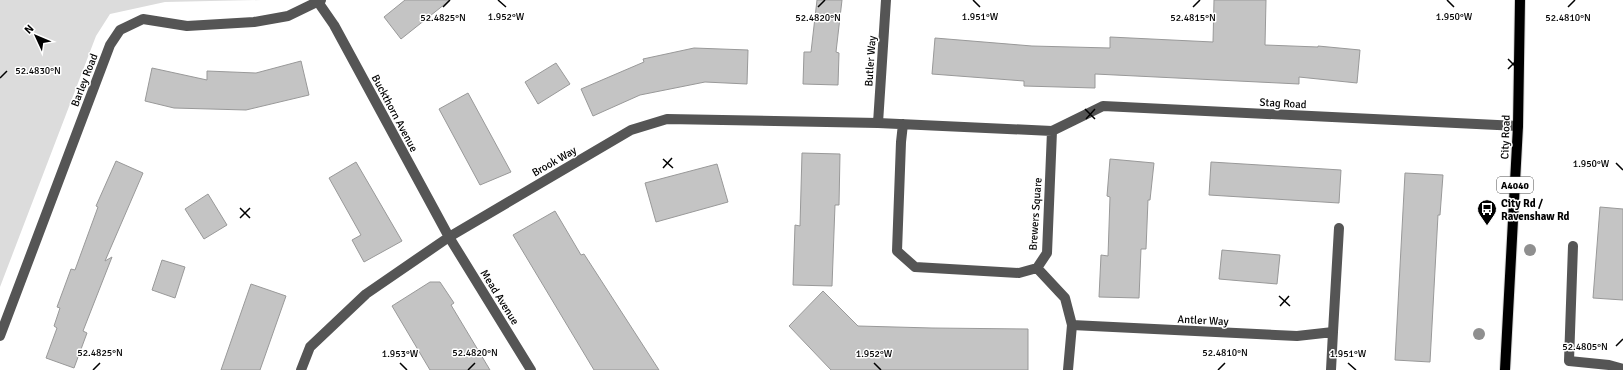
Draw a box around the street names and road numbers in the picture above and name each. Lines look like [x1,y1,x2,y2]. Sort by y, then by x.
street label: Butler Way [862,34,879,87]
street label: Barley Road [68,52,101,109]
street label: Buckthorn Avenue [369,72,420,154]
street label: Stag Road [1259,96,1307,111]
street label: City Road [1498,114,1513,160]
street label: Brook Way [530,143,580,179]
street label: Brewers Square [1026,177,1045,251]
road number: A4040 [1497,177,1533,193]
street label: Mead Avenue [477,267,522,327]
street label: Antler Way [1177,313,1230,328]

